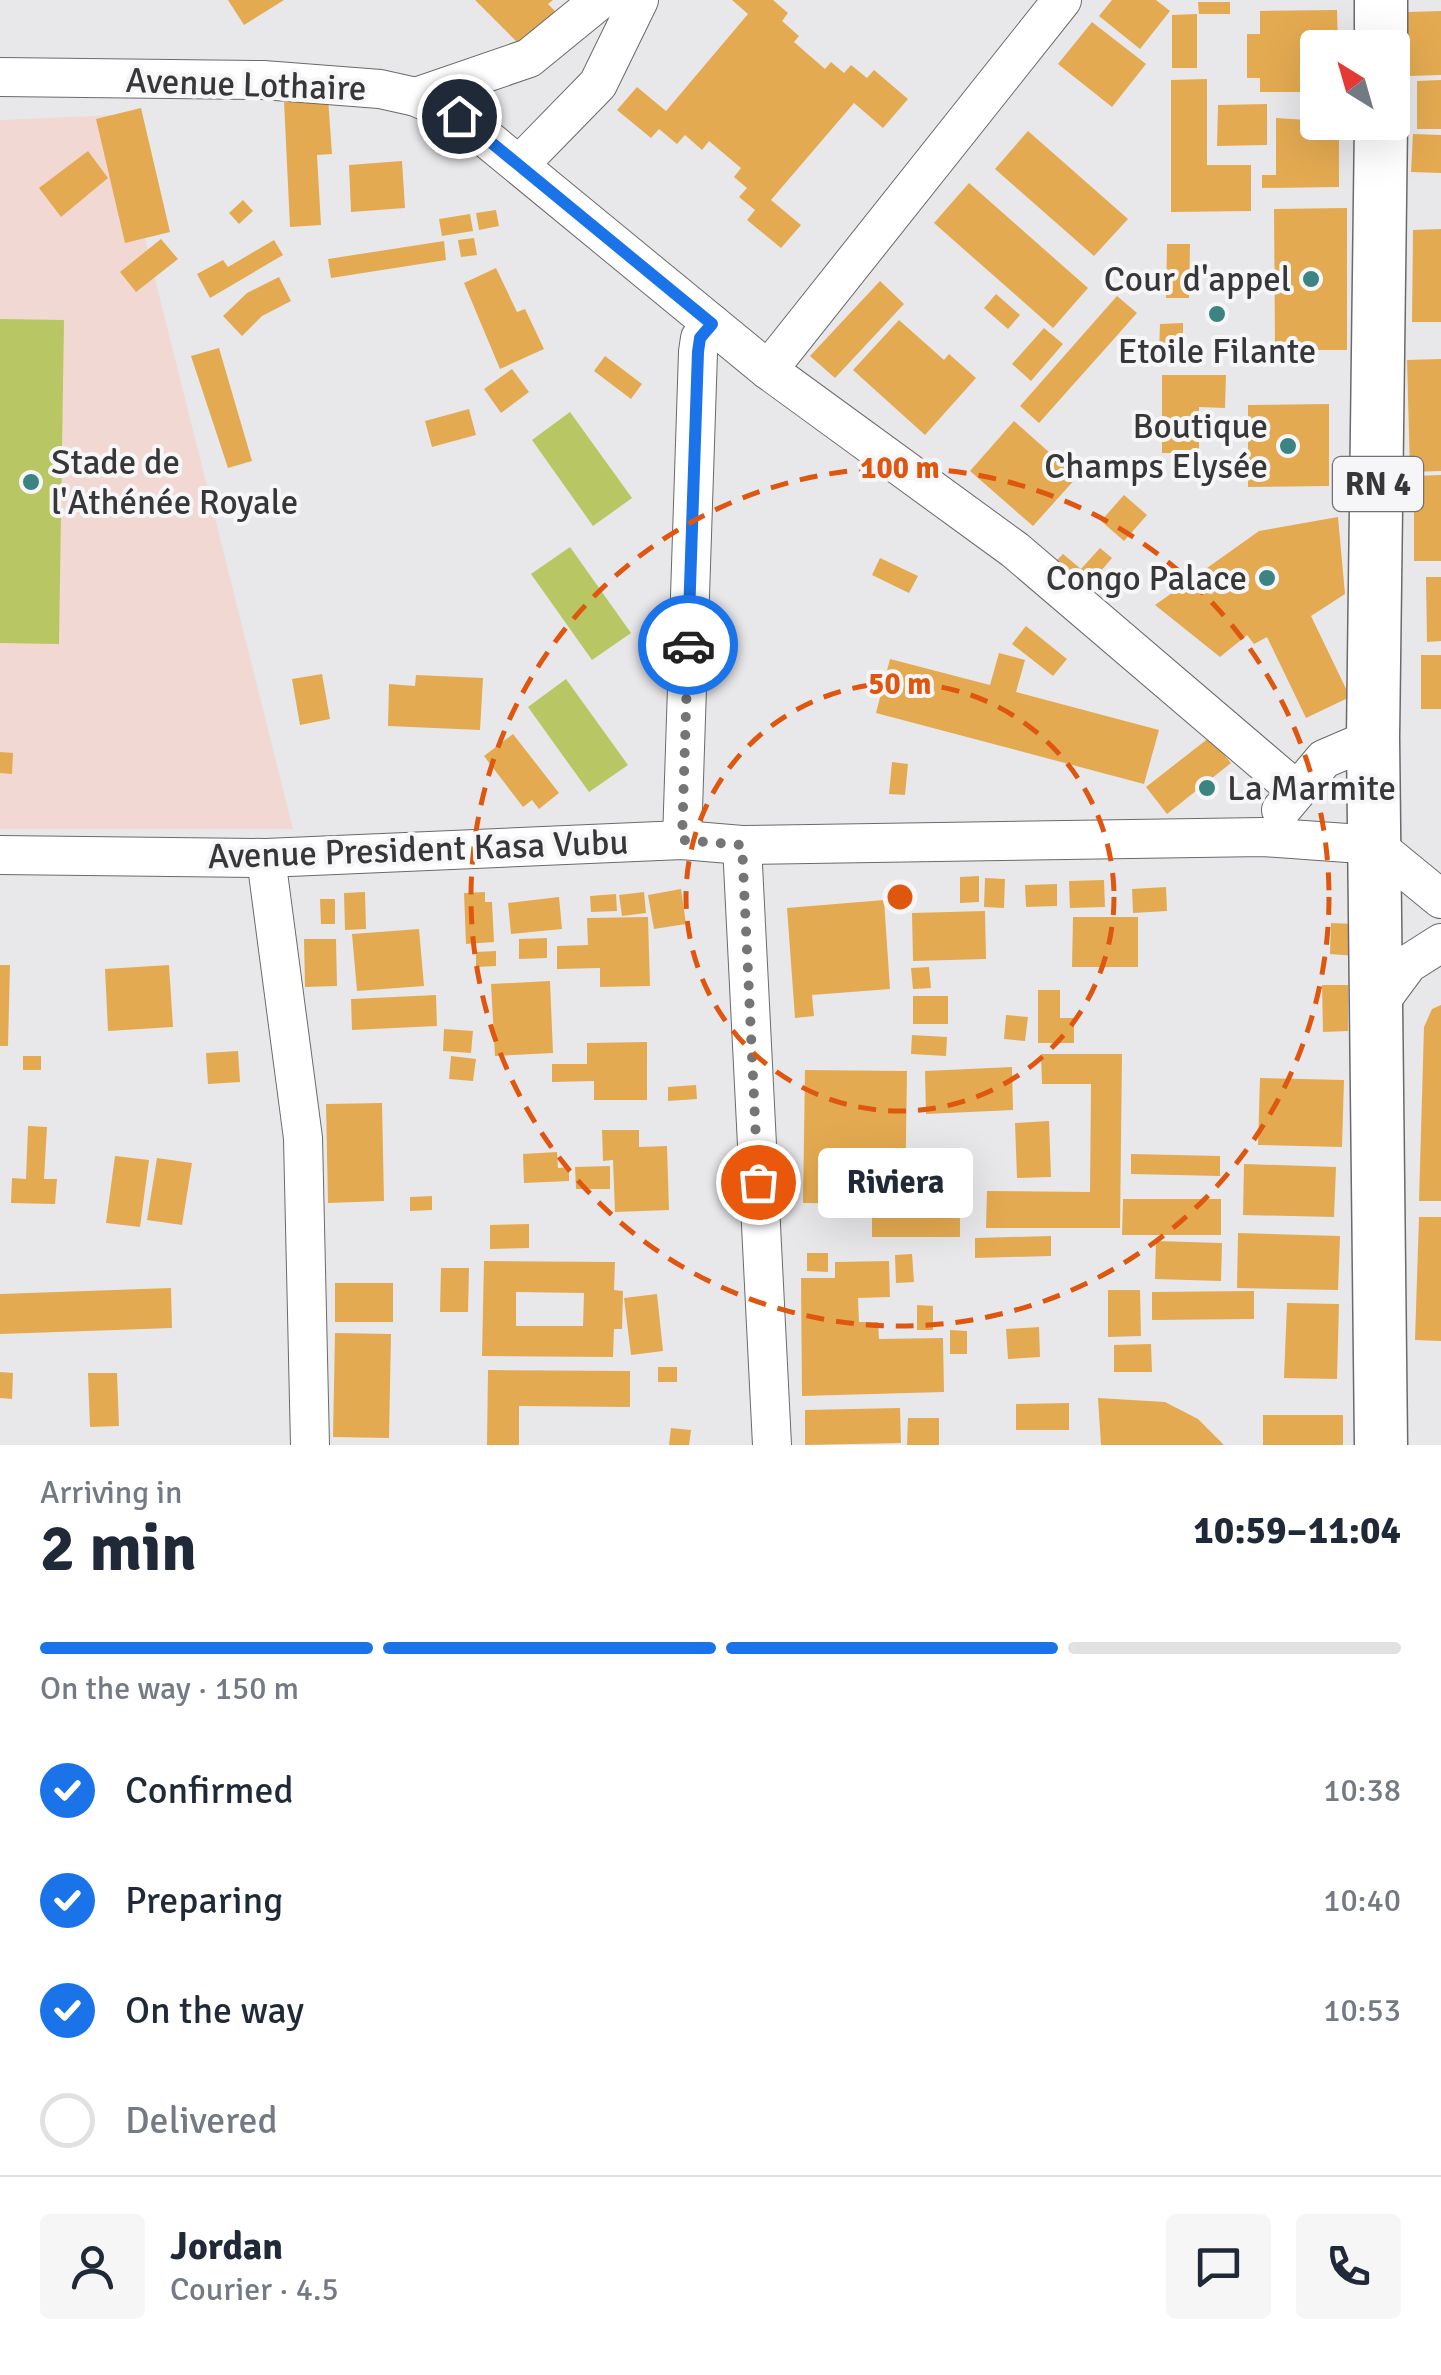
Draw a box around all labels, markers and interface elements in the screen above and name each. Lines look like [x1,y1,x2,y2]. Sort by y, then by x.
north arrow [1300,30,1410,140]
map controls [1300,30,1410,140]
street label: Avenue Lothaire [125,59,367,110]
pin [417,74,502,159]
icon: home [432,89,487,144]
place label: Cour d'appel [1104,258,1291,301]
marker: Cour d'appel [1300,268,1322,290]
marker: Etoile Filante [1206,303,1228,325]
place label: Etoile Filante [1118,330,1316,373]
place label: Boutique Champs Elysée [1044,405,1268,488]
marker: Boutique Champs Elysée [1277,435,1299,457]
place label: Stade de l'Athénée Royale [51,441,298,524]
text: 100 m [860,450,940,487]
road number: RN 4 [1333,457,1423,511]
marker: Stade de l'Athénée Royale [20,471,42,493]
place label: Congo Palace [1046,557,1247,600]
marker: Congo Palace [1256,567,1278,589]
courier [638,595,738,695]
icon: car [661,618,716,673]
text: 50 m [868,666,932,703]
place label: La Marmite [1227,767,1396,810]
marker: La Marmite [1196,777,1218,799]
street label: Avenue President Kasa Vubu [207,821,629,878]
centre of rings [882,879,918,915]
pin [716,1140,801,1225]
callout: Riviera [818,1147,973,1217]
icon: bag [731,1155,786,1210]
text: Riviera [847,1163,944,1202]
text: Arriving in [40,1473,182,1512]
text: 10:59–11:04 [1193,1507,1401,1554]
text: 2 min [40,1509,197,1589]
text: On the way · 150 m [40,1669,299,1708]
icon: check [40,1763,95,1818]
text: Confirmed [125,1767,294,1814]
text: 10:38 [1323,1771,1401,1810]
icon: check [40,1873,95,1928]
text: Preparing [125,1877,283,1924]
text: 10:40 [1323,1881,1401,1920]
icon: check [40,1983,95,2038]
text: On the way [125,1987,304,2034]
text: 10:53 [1323,1991,1401,2030]
text: Delivered [125,2097,278,2144]
button: person [40,2214,145,2319]
button: chat [1166,2214,1271,2319]
button: phone [1296,2214,1401,2319]
text: Jordan [170,2223,283,2270]
text: Courier · 4.5 [170,2270,339,2309]

